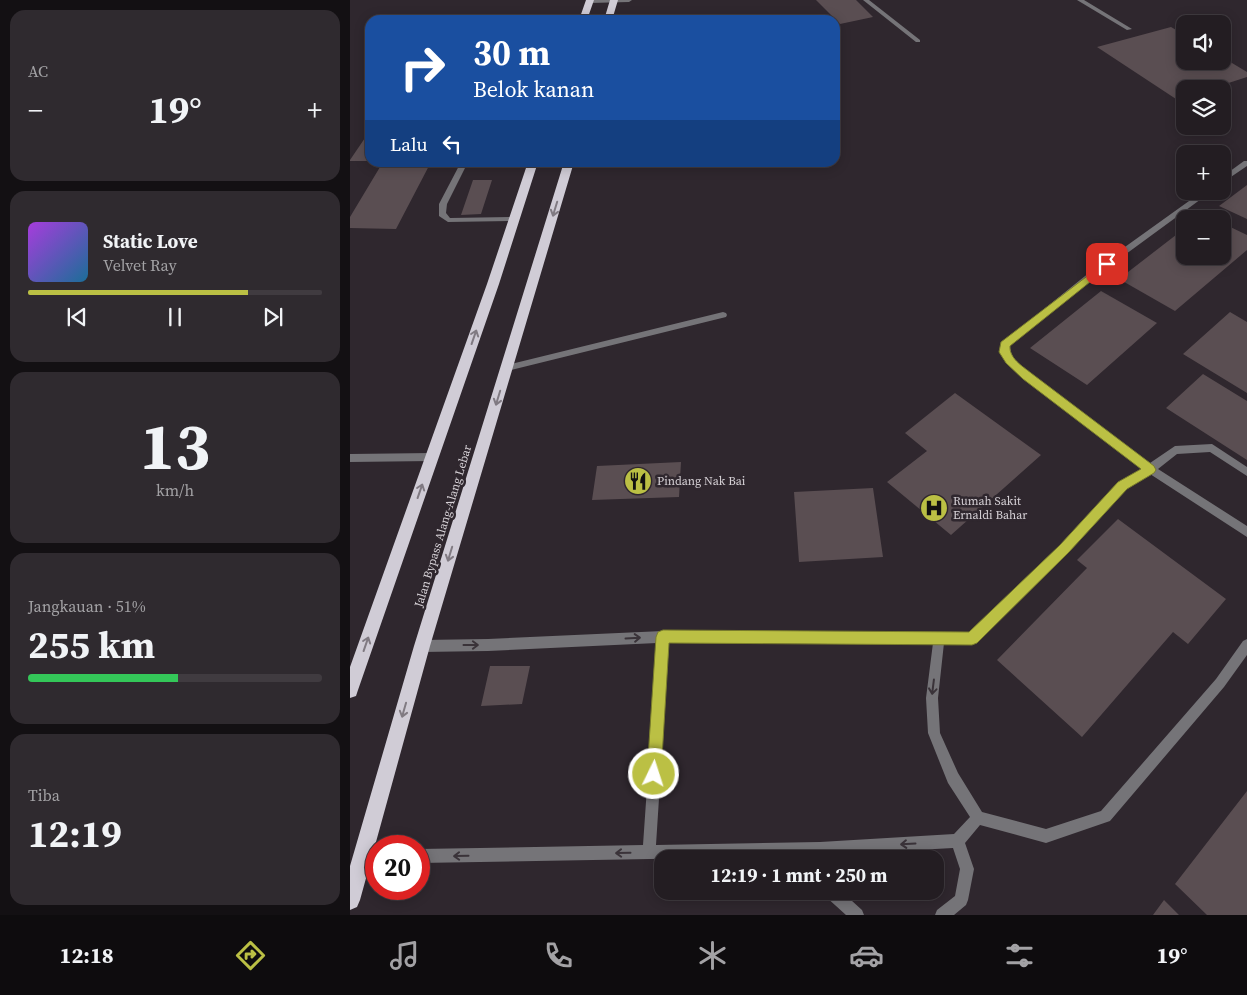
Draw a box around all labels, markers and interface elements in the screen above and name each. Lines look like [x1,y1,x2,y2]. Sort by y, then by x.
map controls [1176,15,1231,265]
button: sound [1176,15,1231,70]
text: 30 m [473,29,550,77]
icon: right [390,35,455,100]
text: AC [28,60,48,82]
text: Belok kanan [473,74,594,104]
button: layers [1176,80,1231,135]
text: 19° [148,84,202,136]
text: − [28,91,43,129]
text: + [307,91,322,129]
icon: left [438,130,466,158]
text: Lalu [390,131,428,157]
button: + [1176,145,1231,200]
one-way arrow [549,201,559,217]
button: − [1176,210,1231,265]
text: Static Love [103,228,198,254]
pin [1086,243,1128,285]
icon: arrive [1093,250,1121,278]
text: Velvet Ray [103,254,177,276]
icon: previous [63,303,91,331]
icon: pause [161,303,189,331]
icon: next [259,303,287,331]
one-way arrow [470,330,479,346]
one-way arrow [492,390,502,406]
text: 13 [140,402,210,491]
street label: Jalan Bypass Alang-Alang Lebar [410,443,475,610]
restaurant icon: Pindang Nak Bai [623,466,653,496]
place label: Pindang Nak Bai [657,473,746,489]
text: km/h [156,479,194,501]
one-way arrow [416,483,425,499]
hospital icon: Rumah Sakit Ernaldi Bahar [919,493,949,523]
place label: Rumah Sakit Ernaldi Bahar [953,493,1027,523]
one-way arrow [445,545,455,561]
text: Jangkauan · 51% [28,595,146,617]
text: 255 km [28,619,155,671]
one-way arrow [625,634,641,643]
one-way arrow [362,637,371,652]
one-way arrow [462,640,479,650]
one-way arrow [928,679,938,695]
one-way arrow [399,701,409,717]
position arrow [627,747,679,799]
text: Tiba [28,784,60,806]
text: 12:19 [28,808,122,860]
speed limit sign: 20 [365,835,430,900]
one-way arrow [900,839,916,849]
one-way arrow [616,848,632,858]
one-way arrow [453,851,470,861]
text: 12:19 · 1 mnt · 250 m [711,862,887,888]
icon: directions [233,938,268,973]
icon: music [387,938,422,973]
icon: phone [541,938,576,973]
icon: climate [695,938,730,973]
icon: car [849,938,884,973]
icon: filters [1002,938,1037,973]
text: 12:18 [59,940,114,970]
text: 19° [1156,940,1188,970]

